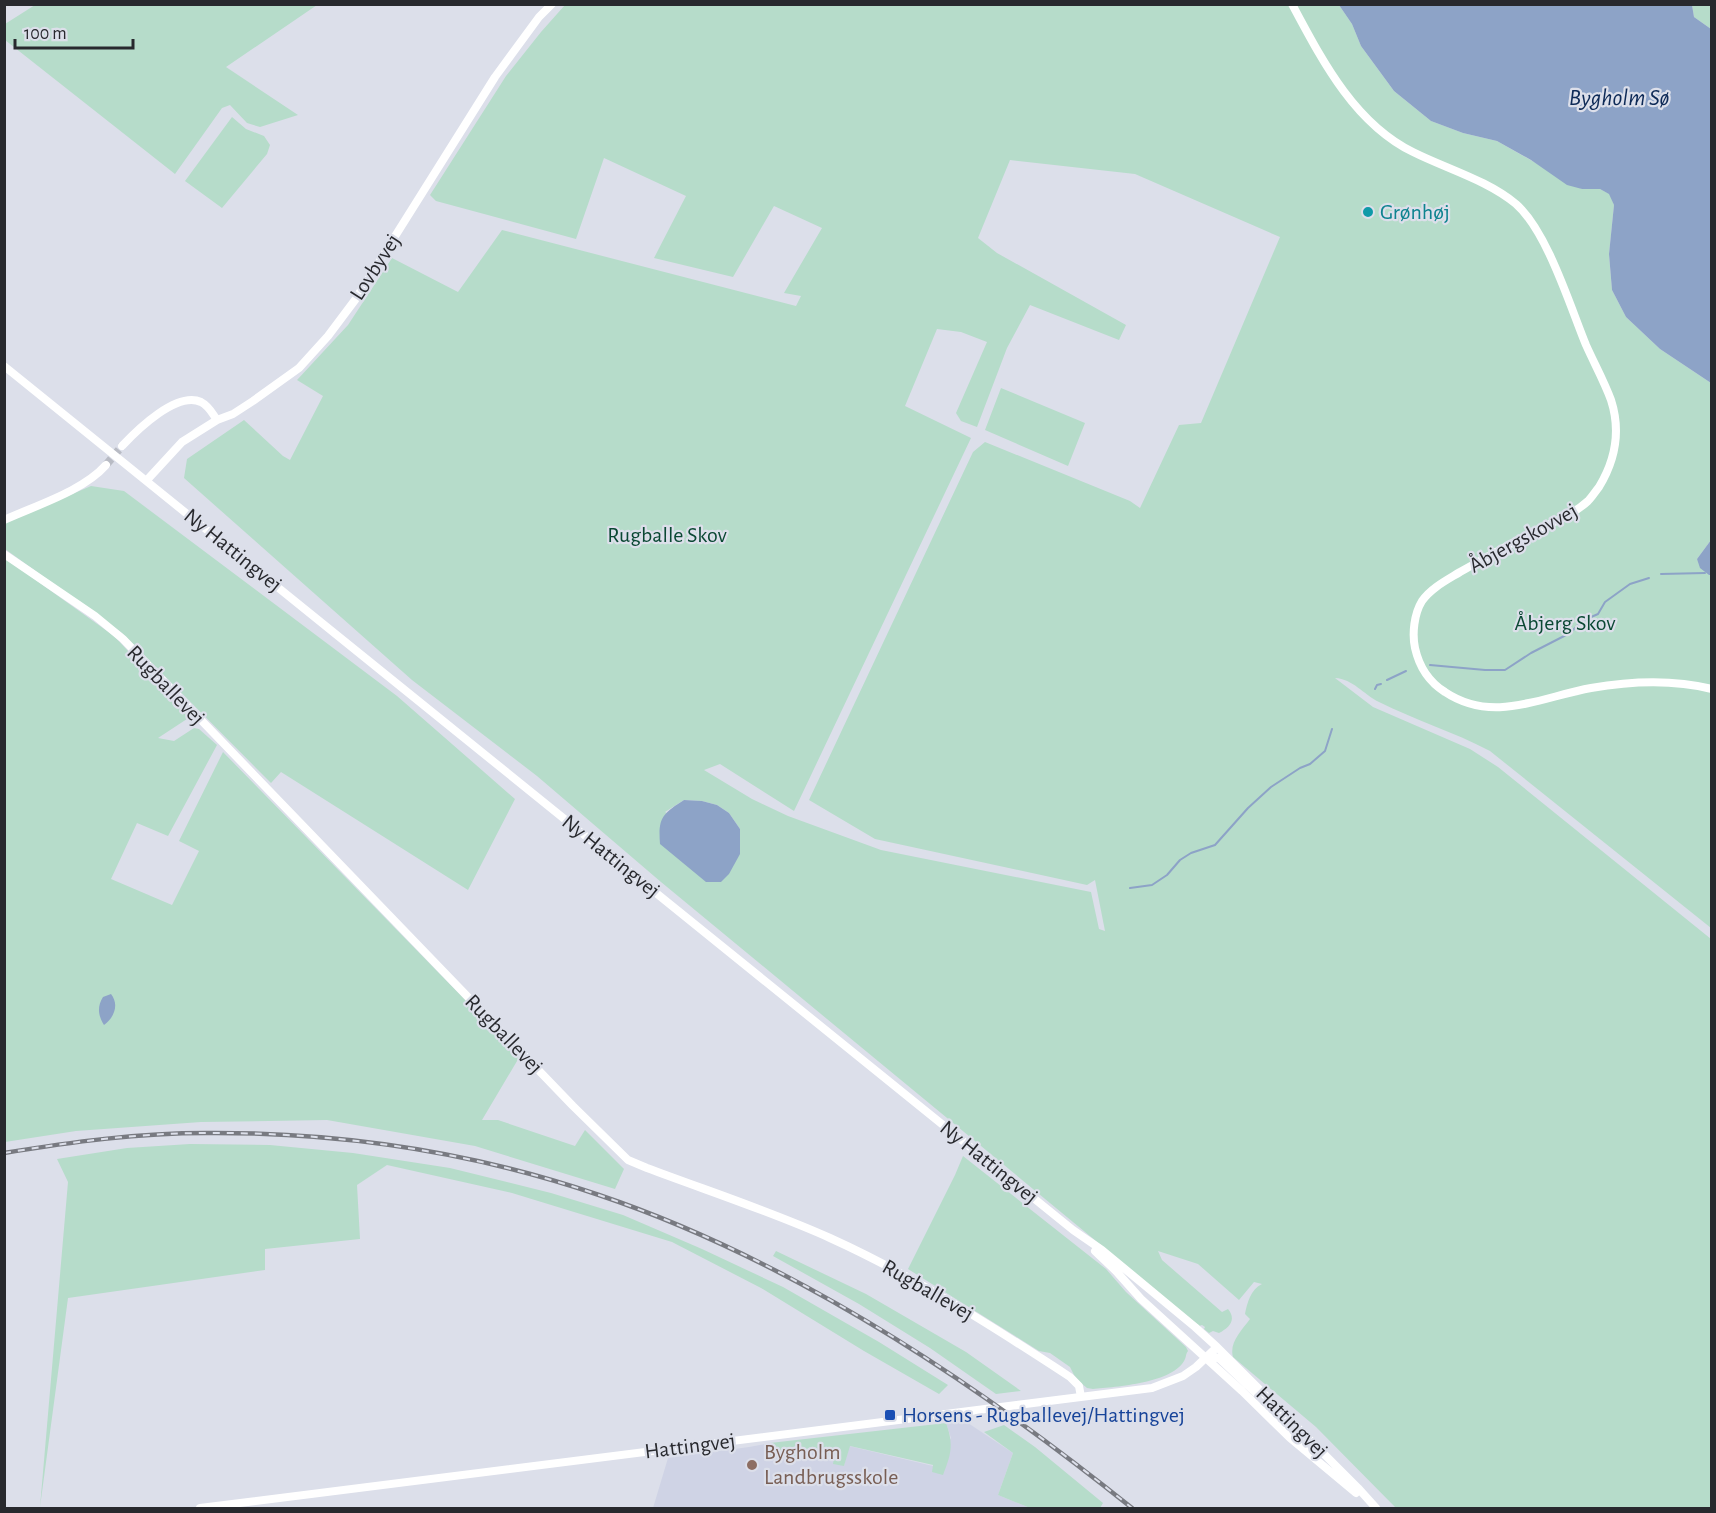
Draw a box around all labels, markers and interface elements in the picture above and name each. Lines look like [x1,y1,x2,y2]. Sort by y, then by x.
scale bar [15,12,134,50]
text: 100 m [24,25,67,43]
water label: Bygholm Sø [1569,86,1669,110]
place label: Grønhøj [1380,201,1450,223]
marker: Grønhøj [1361,205,1375,219]
street label: Lovbyvej [346,230,404,304]
street label: Åbjergskovvej [1465,498,1581,577]
street label: Ny Hattingvej [180,504,286,596]
park label: Rugballe Skov [607,524,727,546]
park label: Åbjerg Skov [1514,611,1616,634]
street label: Rugballevej [123,641,209,729]
street label: Ny Hattingvej [558,810,664,902]
street label: Rugballevej [461,990,547,1078]
street label: Ny Hattingvej [936,1116,1042,1208]
street label: Rugballevej [879,1255,977,1325]
street label: Hattingvej [1252,1382,1332,1462]
place label: Horsens - Rugballevej/Hattingvej [902,1404,1185,1426]
marker: Horsens - Rugballevej/Hattingvej [883,1408,897,1422]
street label: Hattingvej [643,1430,737,1462]
place label: Bygholm Landbrugsskole [764,1441,898,1488]
marker: Bygholm Landbrugsskole [745,1458,759,1472]

